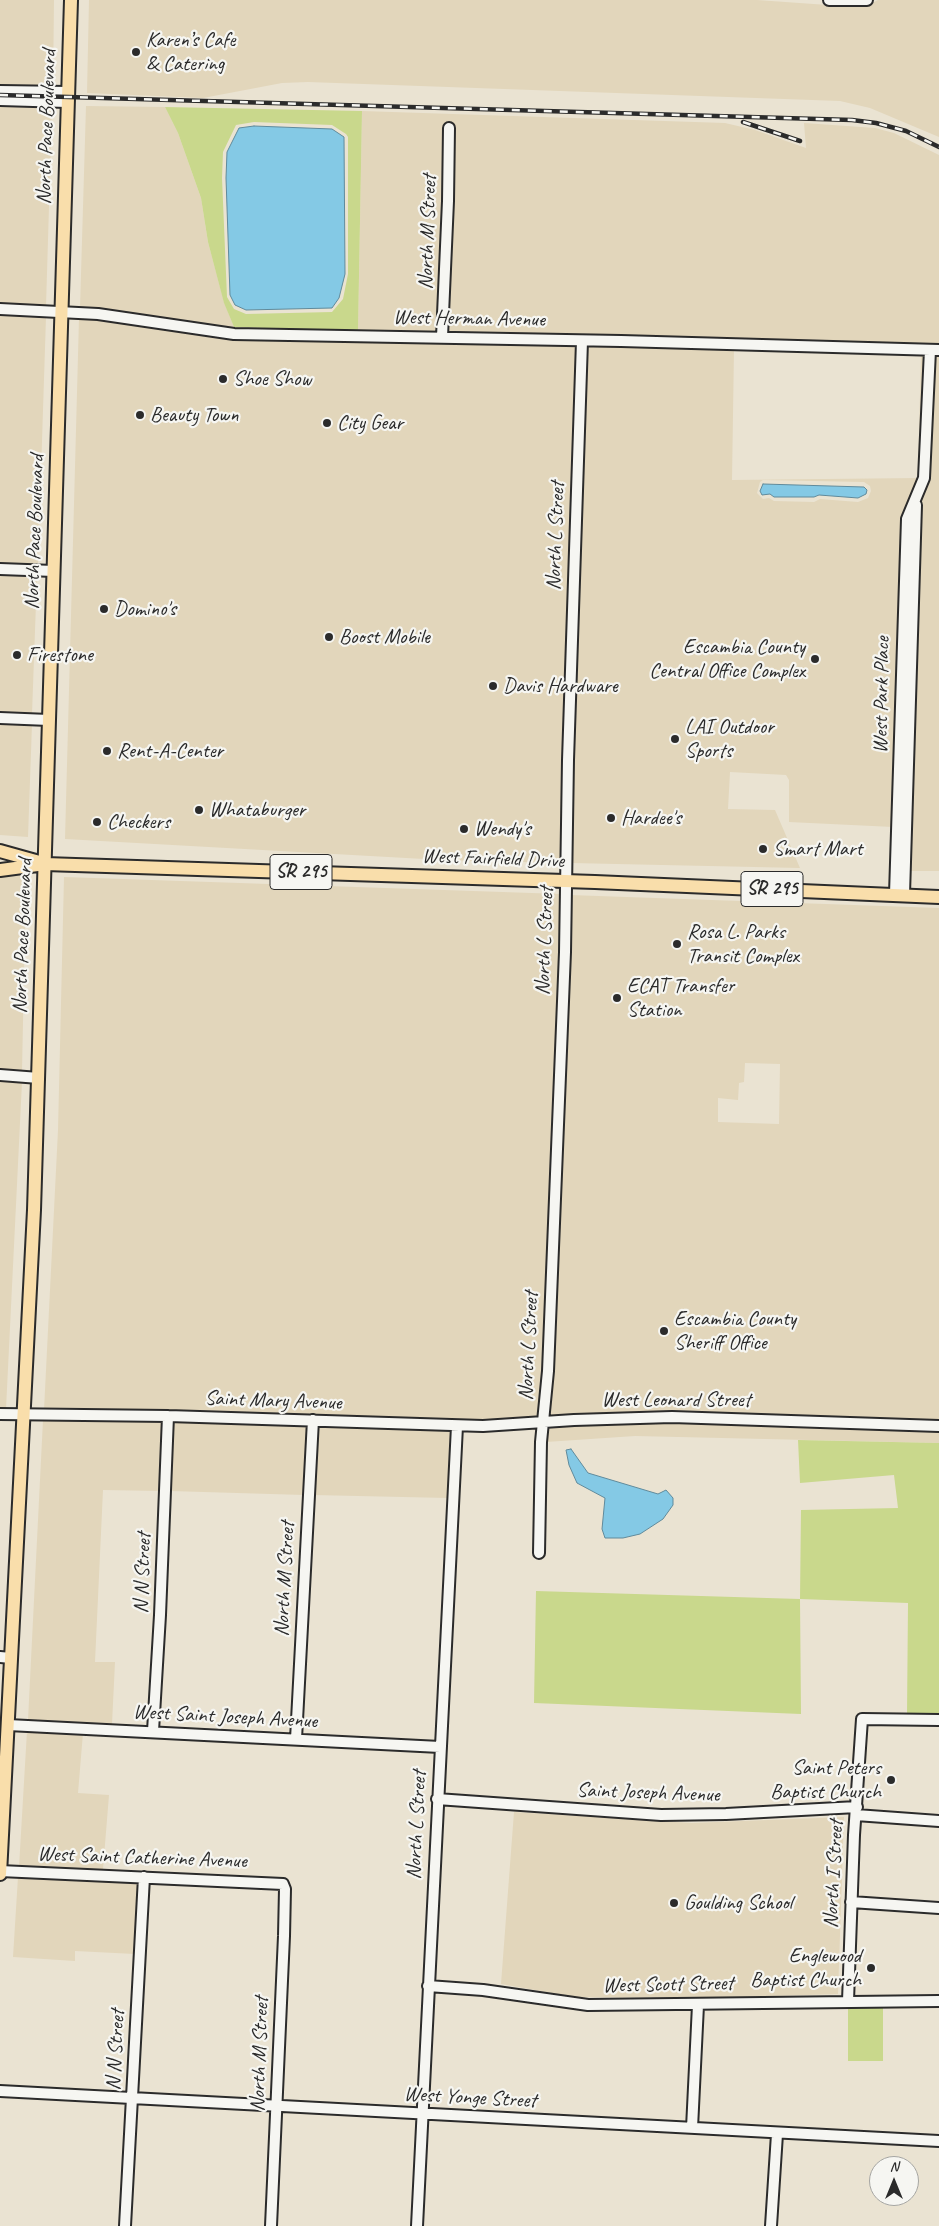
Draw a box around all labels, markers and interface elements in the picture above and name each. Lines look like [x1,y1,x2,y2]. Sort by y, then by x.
place label: Karen’s Cafe & Catering [146,27,235,77]
marker: Karen’s Cafe & Catering [130,46,142,58]
street label: North Pace Boulevard [32,49,62,205]
street label: North M Street [413,174,443,290]
street label: West Herman Avenue [393,305,545,333]
place label: Shoe Show [233,366,311,392]
marker: Shoe Show [217,373,229,385]
place label: Beauty Town [150,402,238,428]
marker: Beauty Town [134,409,146,421]
place label: City Gear [337,410,403,436]
marker: City Gear [321,417,333,429]
street label: North Pace Boulevard [20,454,50,610]
street label: North L Street [542,481,570,591]
place label: Domino's [114,596,176,622]
marker: Domino's [98,603,110,615]
place label: Boost Mobile [339,624,430,650]
marker: Boost Mobile [323,631,335,643]
place label: Escambia County Central Office Complex [649,634,805,684]
street label: West Park Place [868,636,896,754]
place label: Firestone [27,642,93,668]
marker: Firestone [11,649,23,661]
marker: Escambia County Central Office Complex [809,653,821,665]
place label: Davis Hardware [503,673,617,699]
marker: Davis Hardware [487,680,499,692]
place label: LAI Outdoor Sports [685,714,774,764]
marker: LAI Outdoor Sports [669,733,681,745]
place label: Rent-A-Center [117,738,223,764]
marker: Rent-A-Center [101,745,113,757]
place label: Whataburger [209,797,305,823]
marker: Whataburger [193,804,205,816]
place label: Hardee's [621,805,681,831]
place label: Checkers [107,809,170,835]
marker: Hardee's [605,812,617,824]
marker: Checkers [91,816,103,828]
place label: Wendy's [474,816,531,842]
marker: Wendy's [458,823,470,835]
place label: Smart Mart [773,836,863,862]
marker: Smart Mart [757,843,769,855]
street label: West Fairfield Drive [422,844,564,874]
road number: SR 295 [270,854,332,890]
street label: North Pace Boulevard [8,858,38,1014]
road number: SR 295 [741,872,803,906]
street label: North L Street [531,886,559,996]
place label: Rosa L. Parks Transit Complex [687,919,799,969]
marker: Rosa L. Parks Transit Complex [671,938,683,950]
place label: ECAT Transfer Station [627,973,734,1023]
marker: ECAT Transfer Station [611,992,623,1004]
street label: North L Street [514,1291,544,1401]
place label: Escambia County Sheriff Office [674,1306,796,1356]
marker: Escambia County Sheriff Office [658,1325,670,1337]
street label: Saint Mary Avenue [204,1386,342,1416]
street label: West Leonard Street [601,1387,751,1413]
street label: North M Street [269,1521,301,1637]
street label: N N Street [129,1532,157,1614]
street label: West Saint Joseph Avenue [132,1700,318,1734]
place label: Saint Peters Baptist Church [770,1755,881,1805]
street label: North L Street [402,1770,432,1880]
marker: Saint Peters Baptist Church [885,1774,897,1786]
street label: Saint Joseph Avenue [576,1778,720,1808]
street label: North I Street [819,1819,849,1929]
street label: West Saint Catherine Avenue [37,1842,247,1874]
place label: Goulding School [684,1890,792,1916]
marker: Goulding School [668,1897,680,1909]
place label: Englewood Baptist Church [750,1943,861,1993]
marker: Englewood Baptist Church [865,1962,877,1974]
street label: West Scott Street [602,1971,734,1999]
street label: North M Street [245,1996,275,2112]
street label: N N Street [101,2009,131,2091]
street label: West Yonge Street [403,2082,537,2114]
north arrow [869,2156,919,2206]
text: N [890,2158,898,2175]

